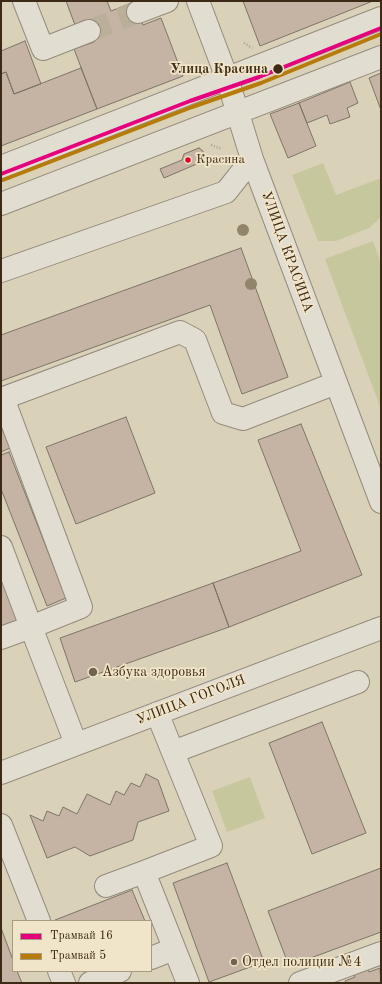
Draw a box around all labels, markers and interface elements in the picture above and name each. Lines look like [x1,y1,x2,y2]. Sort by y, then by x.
place label: Улица Красина [170,61,268,77]
marker: Улица Красина [271,62,285,76]
place label: Красина [196,152,245,168]
marker: Красина [183,155,193,165]
street label: УЛИЦА КРАСИНА [257,189,317,315]
place label: Азбука здоровья [102,664,206,680]
marker: Азбука здоровья [87,666,99,678]
street label: УЛИЦА ГОГОЛЯ [134,671,248,729]
legend [12,920,152,972]
text: Трамвай 16 [50,930,113,942]
text: Трамвай 5 [50,950,106,962]
place label: Отдел полиции №4 [242,954,362,970]
marker: Отдел полиции №4 [229,957,239,967]

